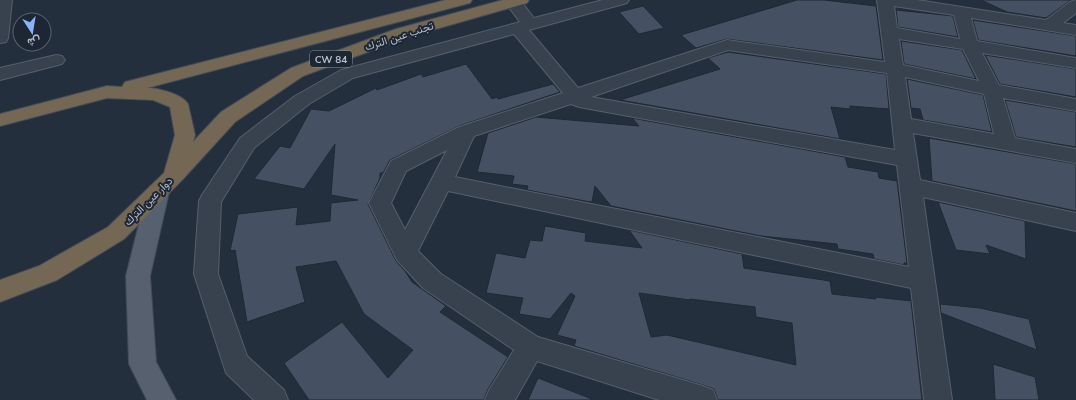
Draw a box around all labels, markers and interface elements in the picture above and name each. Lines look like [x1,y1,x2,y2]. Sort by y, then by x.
north arrow [12,12,52,52]
street label: تجنب عين الترك [363,18,436,54]
text: ش [26,34,42,50]
road number: CW 84 [310,51,352,67]
street label: دوار عين الترك [121,174,175,228]

